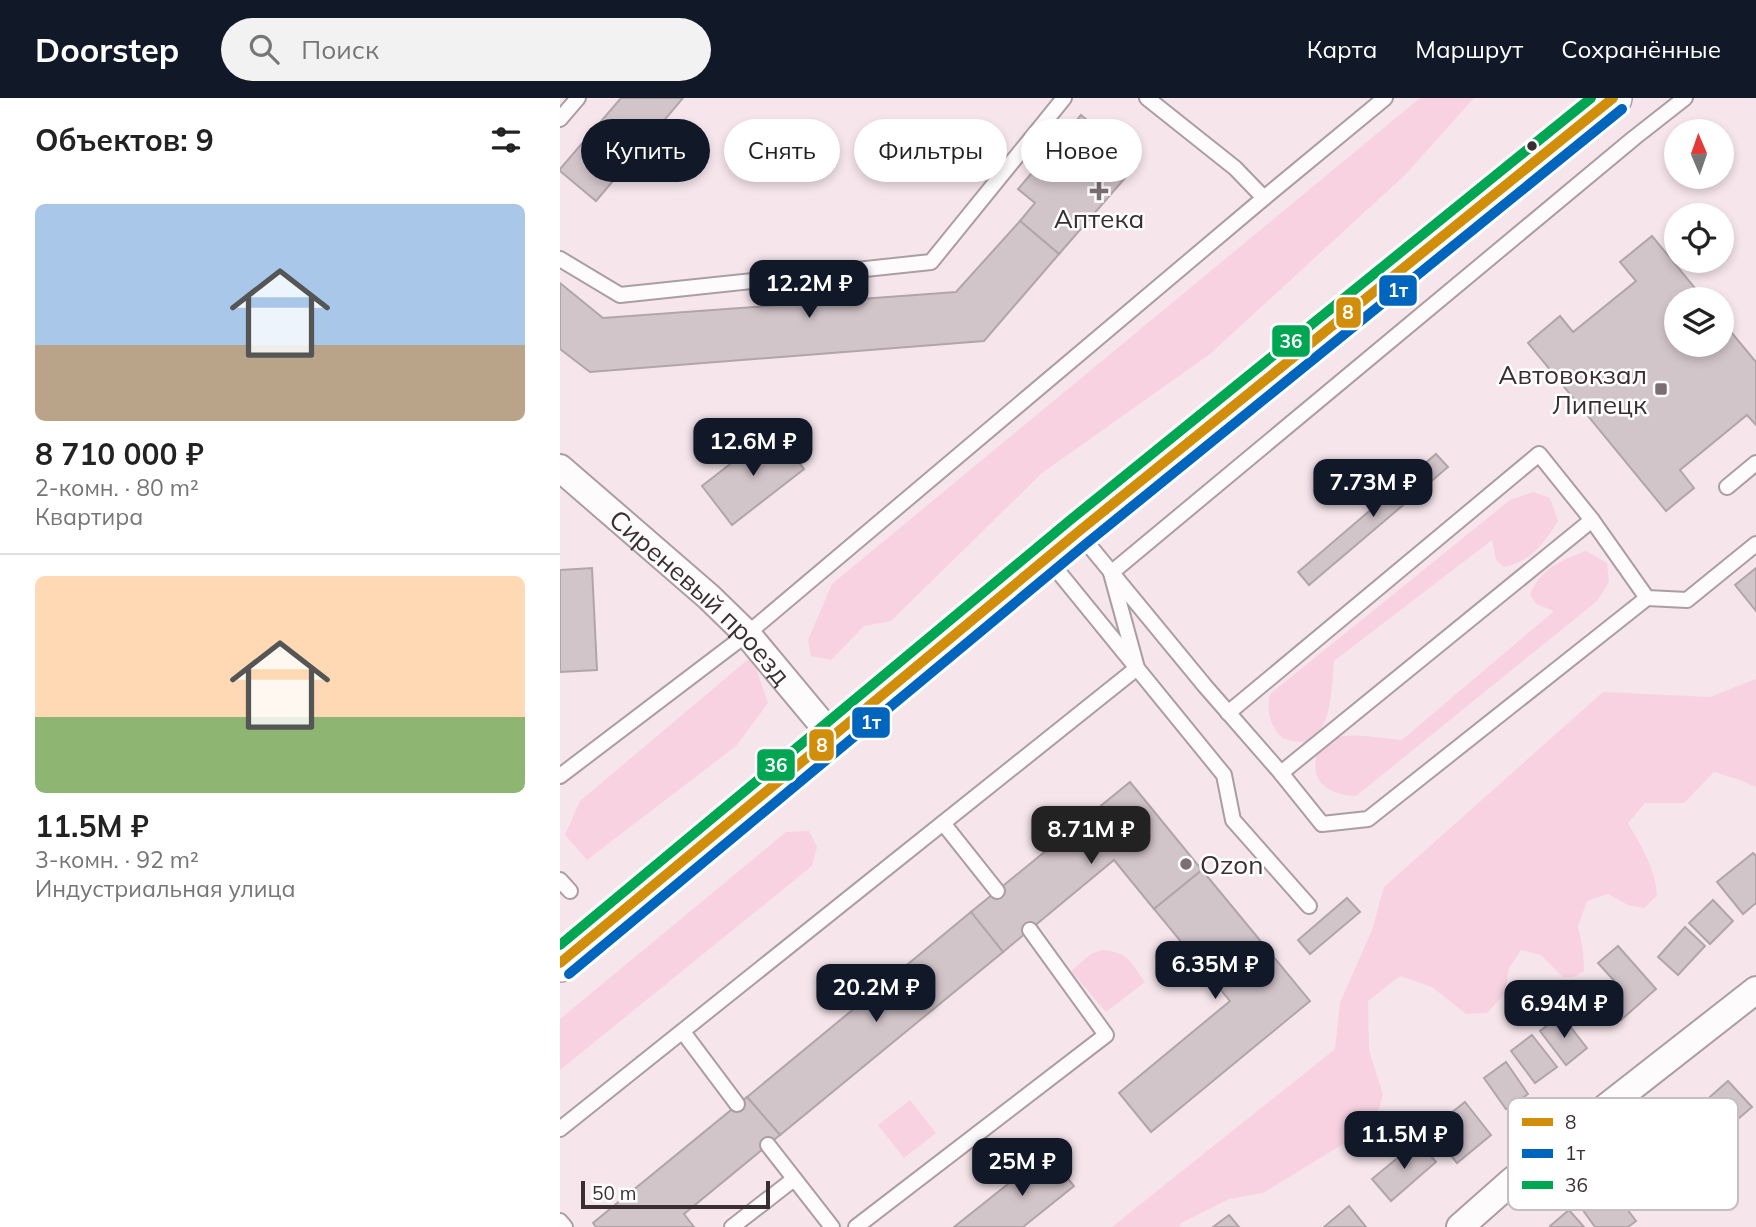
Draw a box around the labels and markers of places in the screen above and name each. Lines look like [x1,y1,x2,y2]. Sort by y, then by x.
unlabelled marker [1525,139,1539,153]
marker: Аптека [1091,183,1107,199]
place label: Аптека [1054,202,1144,235]
pin: 12.2M ₽ [744,260,874,320]
place label: Автовокзал Липецк [1498,358,1647,421]
marker: Автовокзал Липецк [1653,381,1669,397]
pin: 12.6M ₽ [688,418,818,478]
pin: 7.73M ₽ [1308,460,1438,519]
pin: 8.71M ₽ [1026,806,1156,866]
place label: Ozon [1200,848,1263,881]
marker: Ozon [1178,856,1194,872]
pin: 6.35M ₽ [1150,942,1280,1001]
pin: 20.2M ₽ [811,964,941,1024]
pin: 6.94M ₽ [1499,981,1629,1040]
pin: 11.5M ₽ [1339,1112,1469,1171]
pin: 25M ₽ [973,1138,1071,1198]

